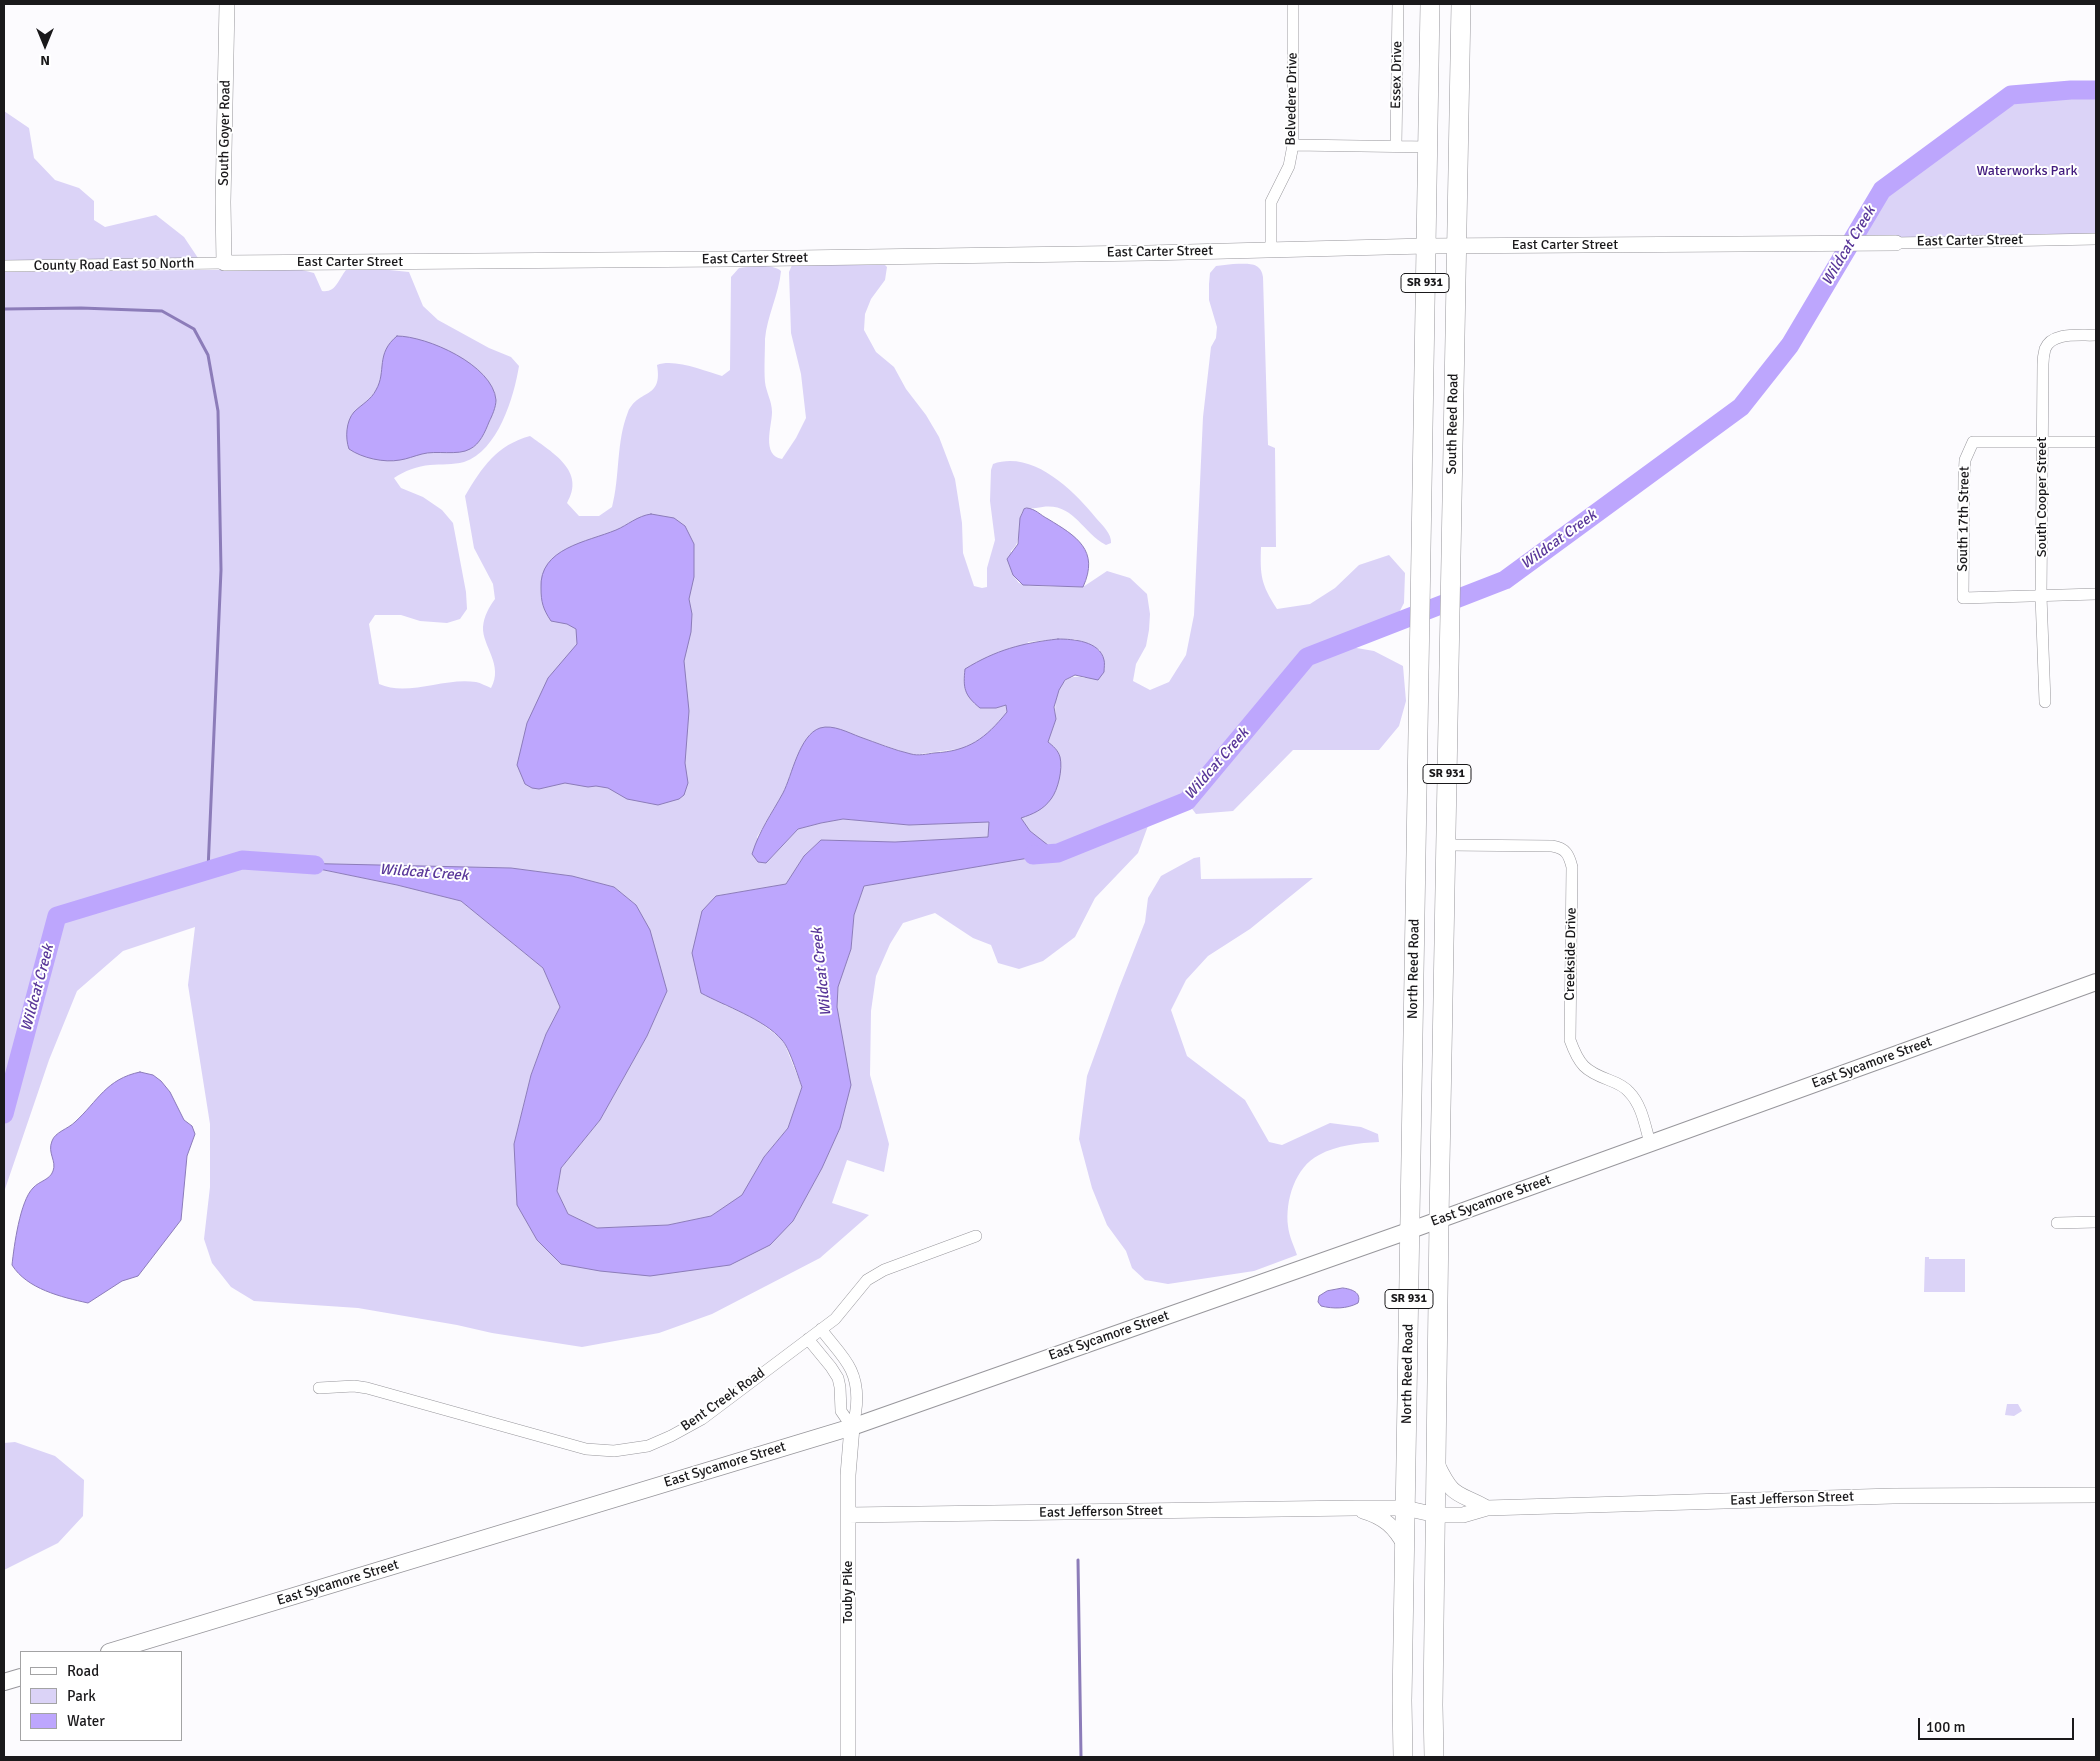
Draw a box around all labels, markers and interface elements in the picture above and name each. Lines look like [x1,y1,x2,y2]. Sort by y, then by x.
north arrow [20,20,70,70]
street label: Essex Drive [1388,41,1406,109]
text: N [40,52,50,69]
street label: Belvedere Drive [1283,52,1301,146]
street label: South Goyer Road [216,80,234,186]
park label: Waterworks Park [1976,163,2078,179]
water label: Wildcat Creek [1818,203,1880,289]
street label: East Carter Street [1917,232,2023,250]
street label: East Carter Street [1512,237,1618,253]
street label: East Carter Street [1107,243,1213,261]
street label: East Carter Street [702,250,808,268]
street label: East Carter Street [297,254,403,270]
street label: County Road East 50 North [34,255,194,275]
road number: SR 931 [1401,274,1449,292]
street label: South Reed Road [1444,373,1462,475]
street label: South Cooper Street [2034,437,2050,557]
street label: South 17th Street [1955,466,1973,572]
water label: Wildcat Creek [1518,507,1600,573]
water label: Wildcat Creek [1181,725,1253,803]
road number: SR 931 [1423,764,1471,784]
water label: Wildcat Creek [379,861,469,885]
street label: Creekside Drive [1562,907,1580,1001]
street label: North Reed Road [1405,919,1423,1019]
water label: Wildcat Creek [808,927,836,1017]
water label: Wildcat Creek [18,943,58,1033]
street label: East Sycamore Street [1810,1033,1934,1093]
street label: East Sycamore Street [1429,1171,1553,1231]
road number: SR 931 [1385,1290,1433,1308]
street label: East Sycamore Street [1046,1307,1172,1365]
street label: North Reed Road [1399,1324,1417,1424]
street label: Bent Creek Road [678,1365,768,1435]
street label: East Sycamore Street [662,1438,788,1492]
street label: East Jefferson Street [1730,1488,1854,1510]
street label: East Jefferson Street [1039,1503,1163,1521]
street label: East Sycamore Street [275,1556,401,1610]
street label: Touby Pike [840,1560,856,1624]
legend [20,1651,182,1741]
text: Road [67,1662,99,1680]
text: Park [67,1687,96,1705]
scale bar [1920,1708,2076,1740]
text: Water [67,1712,105,1730]
text: 100 m [1926,1718,1966,1736]

